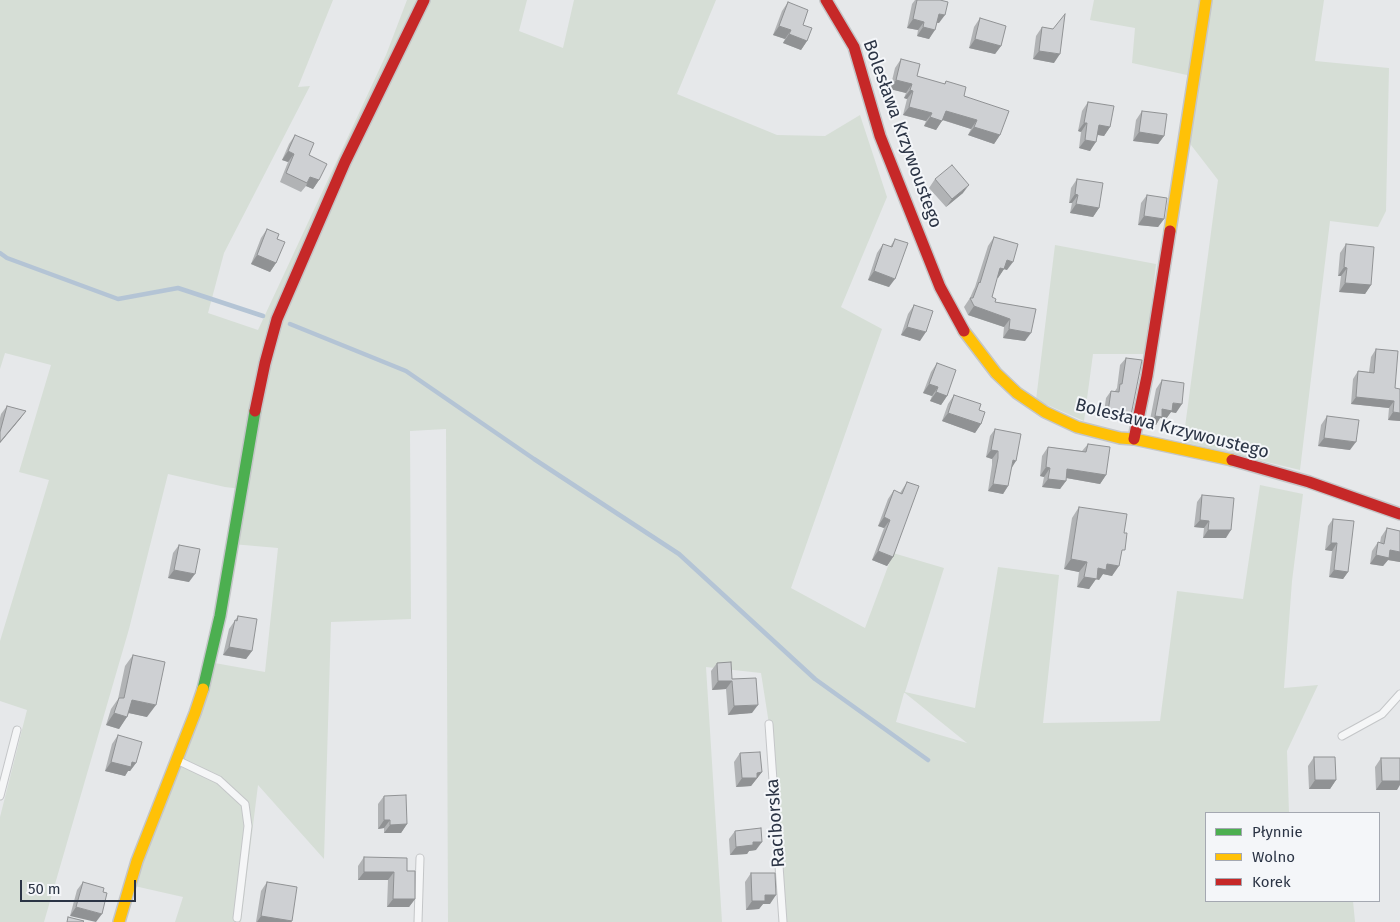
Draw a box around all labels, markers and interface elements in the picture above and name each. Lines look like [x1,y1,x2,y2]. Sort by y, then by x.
street label: Bolesława Krzywoustego [858,37,946,231]
street label: Bolesława Krzywoustego [1073,394,1271,464]
street label: Raciborska [762,778,790,868]
legend [1205,812,1380,902]
text: Płynnie [1252,823,1303,841]
text: Wolno [1252,848,1295,866]
scale bar [22,870,139,902]
text: Korek [1252,873,1291,891]
text: 50 m [28,880,61,898]

